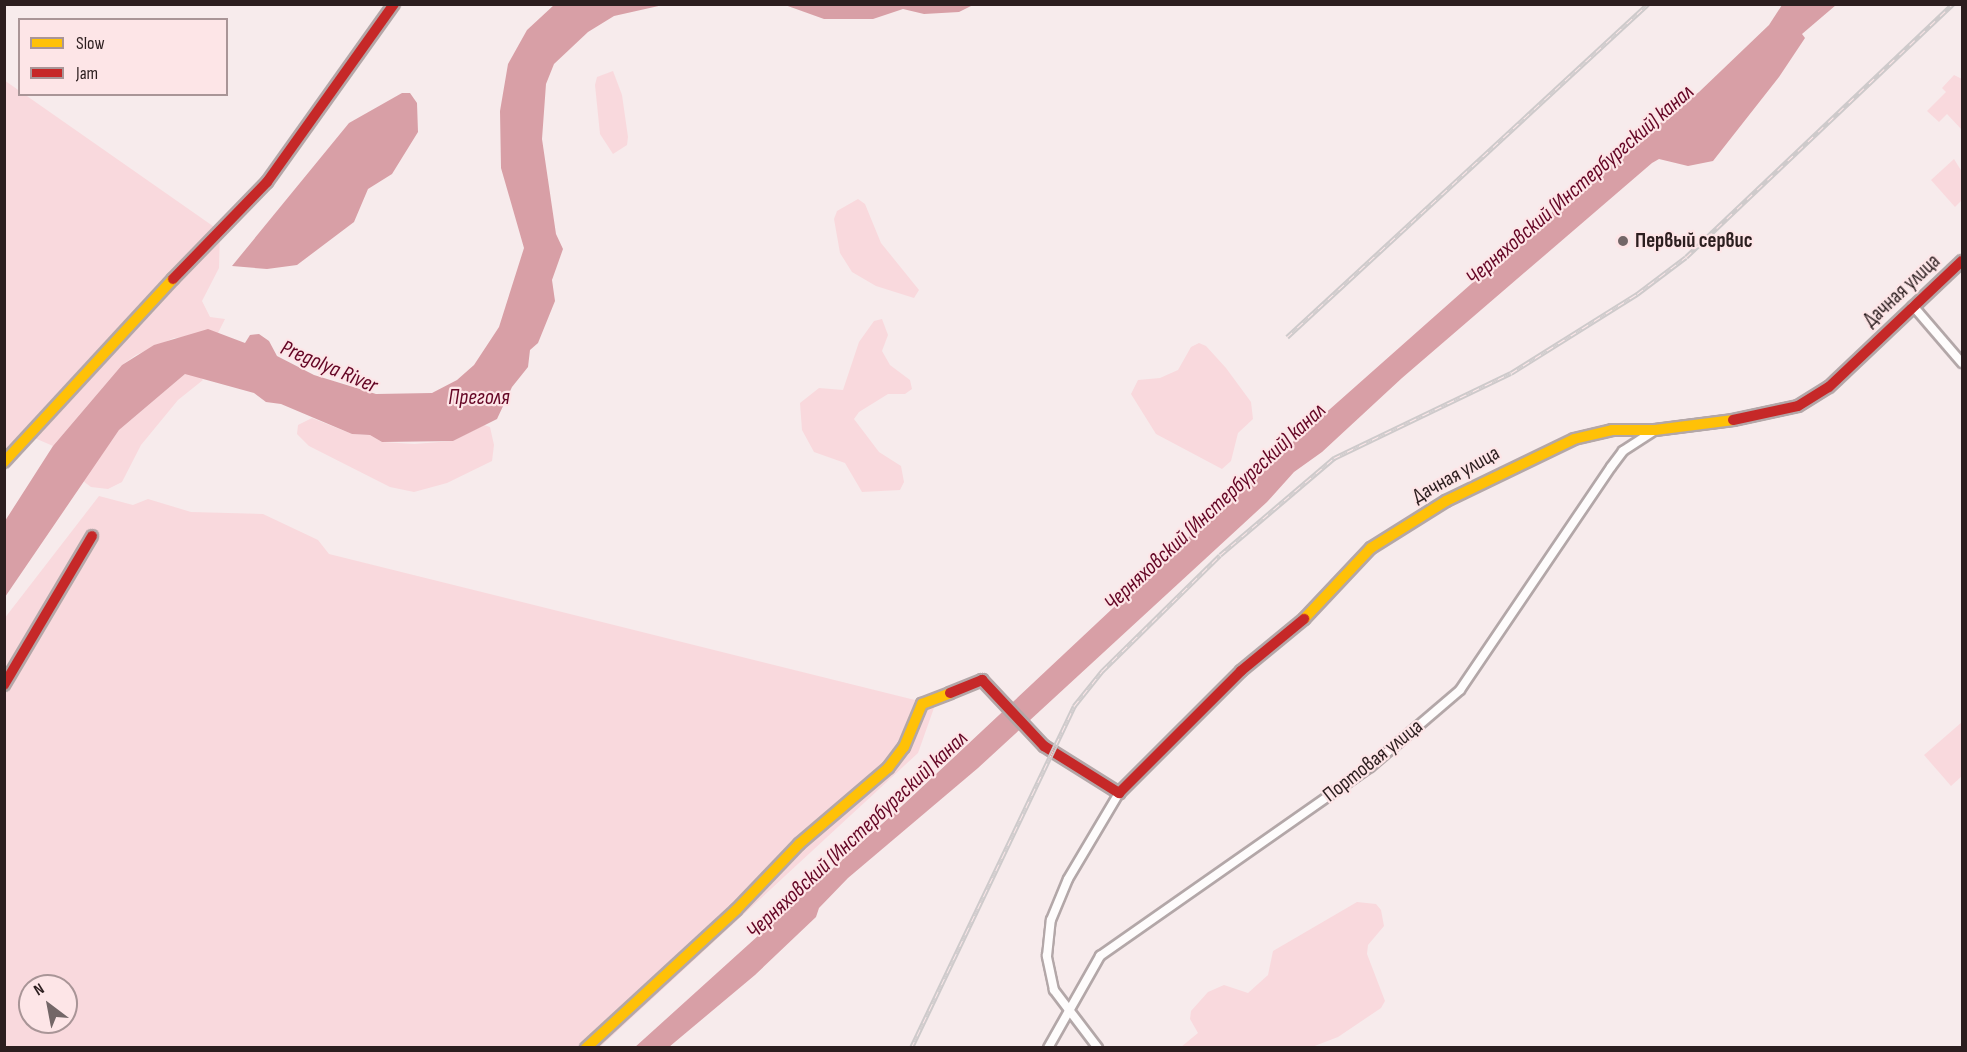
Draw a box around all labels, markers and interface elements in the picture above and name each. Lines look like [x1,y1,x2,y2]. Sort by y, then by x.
legend [18,18,228,96]
text: Slow [76,33,105,54]
text: Jam [76,63,98,84]
water label: Черняховский (Инстербургский) канал [1461,79,1699,291]
place label: Первый сервис [1635,228,1753,254]
marker: Первый сервис [1616,234,1630,248]
street label: Дачная улица [1858,249,1946,333]
water label: Pregolya River [277,335,381,399]
water label: Преголя [448,385,510,411]
water label: Черняховский (Инстербургский) канал [1099,397,1331,617]
street label: Дачная улица [1408,441,1504,509]
street label: Портовая улица [1318,714,1428,808]
water label: Черняховский (Инстербургский) канал [741,725,973,945]
north arrow [18,974,78,1034]
text: N [31,980,48,1000]

